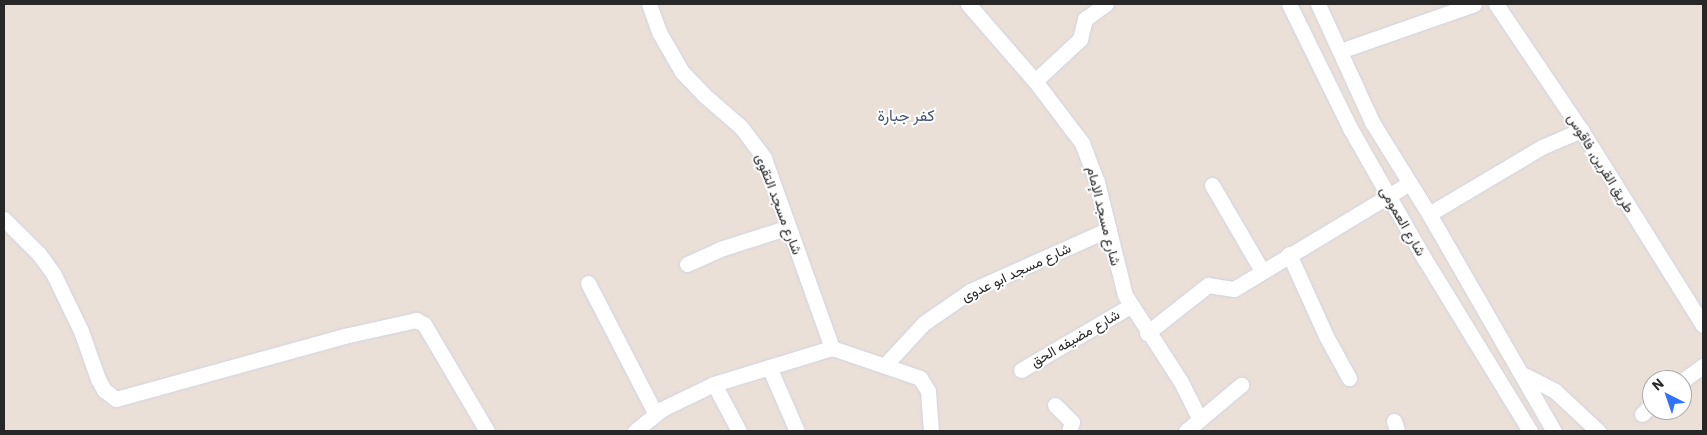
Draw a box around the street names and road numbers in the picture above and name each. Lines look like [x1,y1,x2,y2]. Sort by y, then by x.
street label: طريق القرين, فاقوس [1564,110,1638,216]
street label: شارع مسجد التقوى [752,151,806,257]
street label: شارع مسجد الإمام [1084,165,1124,267]
street label: شارع العمومى [1376,183,1430,259]
street label: شارع مسجد ابو عدوى [959,239,1073,305]
street label: شارع مضيفه الحق [1027,306,1123,370]

